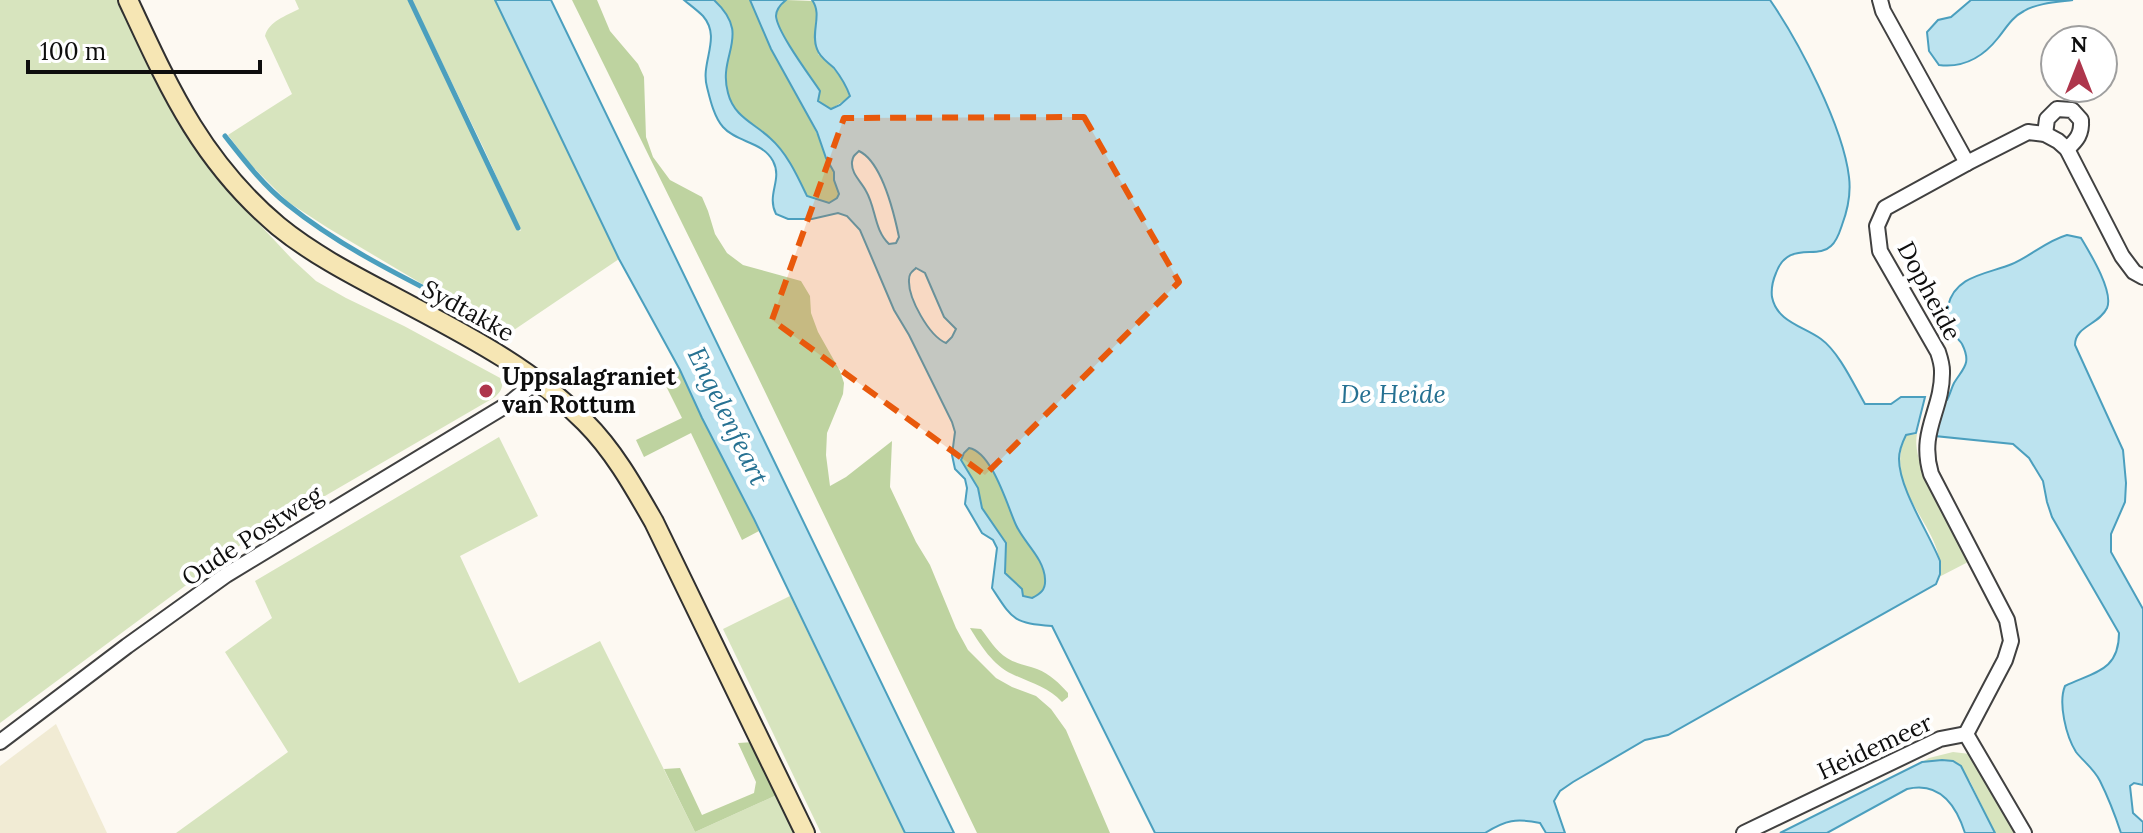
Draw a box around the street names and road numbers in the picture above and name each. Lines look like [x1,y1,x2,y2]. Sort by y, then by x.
street label: Dopheide [1890,236,1968,346]
street label: Sydtakke [417,273,520,348]
street label: Oude Postweg [176,478,328,593]
street label: Heidemeer [1812,706,1938,787]

